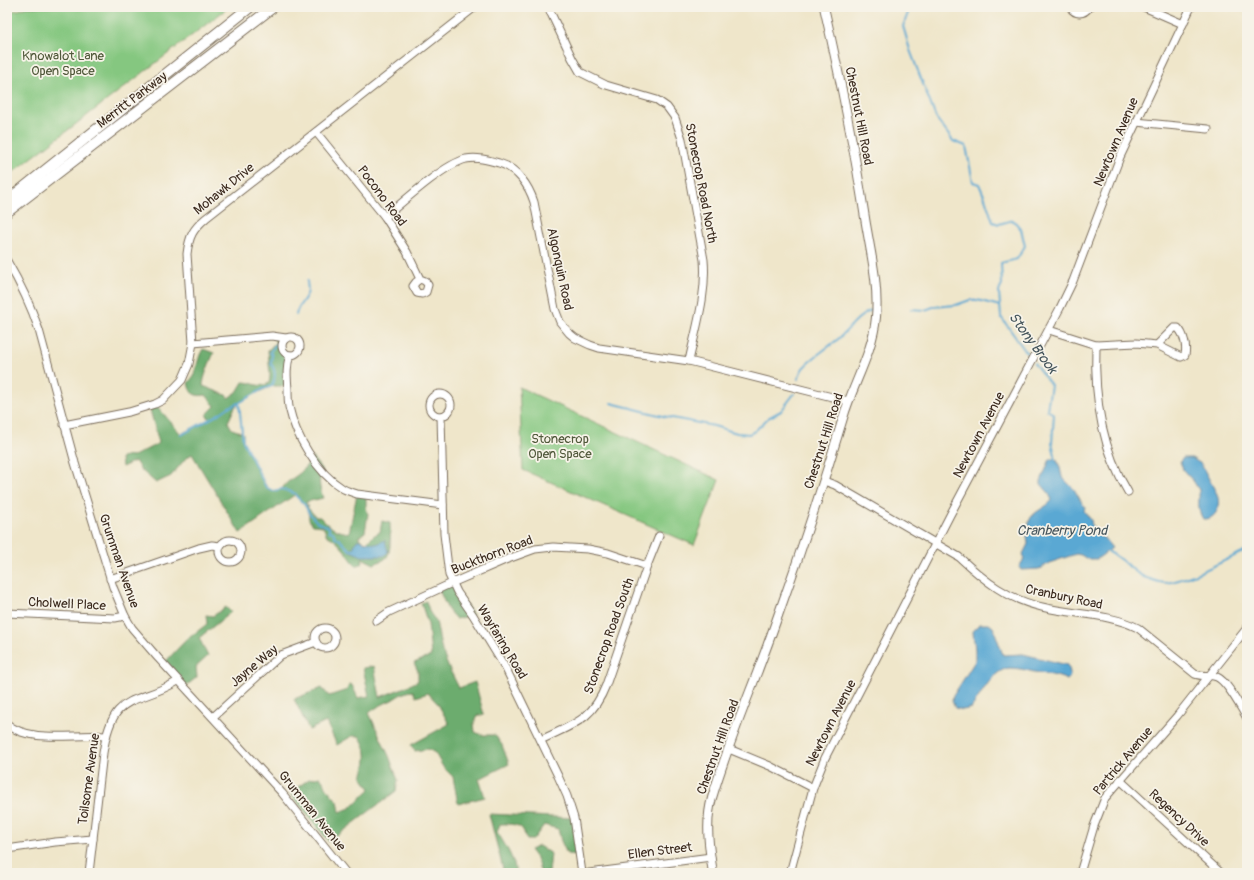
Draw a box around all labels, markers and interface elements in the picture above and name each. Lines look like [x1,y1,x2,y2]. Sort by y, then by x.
park label: Knowalot Lane Open Space [22,48,105,79]
street label: Chestnut Hill Road [842,65,876,167]
street label: Merritt Parkway [94,68,171,132]
street label: Newtown Avenue [1090,95,1142,189]
street label: Stonecrop Road North [682,122,720,244]
street label: Mohawk Drive [190,159,258,218]
street label: Pocono Road [354,162,410,230]
street label: Algonquin Road [543,226,577,312]
water label: Stony Brook [1005,309,1062,378]
street label: Newtown Avenue [950,389,1009,481]
street label: Chestnut Hill Road [801,391,847,491]
park label: Stonecrop Open Space [528,431,592,462]
street label: Grumman Avenue [95,512,143,611]
water label: Cranberry Pond [1017,522,1109,539]
street label: Buckthorn Road [449,532,535,578]
street label: Stonecrop Road South [581,576,637,696]
street label: Cranbury Road [1024,581,1104,613]
street label: Cholwell Place [28,594,107,614]
street label: Wayfaring Road [474,602,530,682]
street label: Jayne Way [227,641,281,690]
street label: Newtown Avenue [802,677,860,769]
street label: Chestnut Hill Road [693,697,743,797]
street label: Partrick Avenue [1090,723,1157,798]
street label: Toilsome Avenue [75,732,103,826]
street label: Grumman Avenue [275,768,350,855]
street label: Regency Drive [1145,786,1213,850]
street label: Ellen Street [627,839,694,863]

